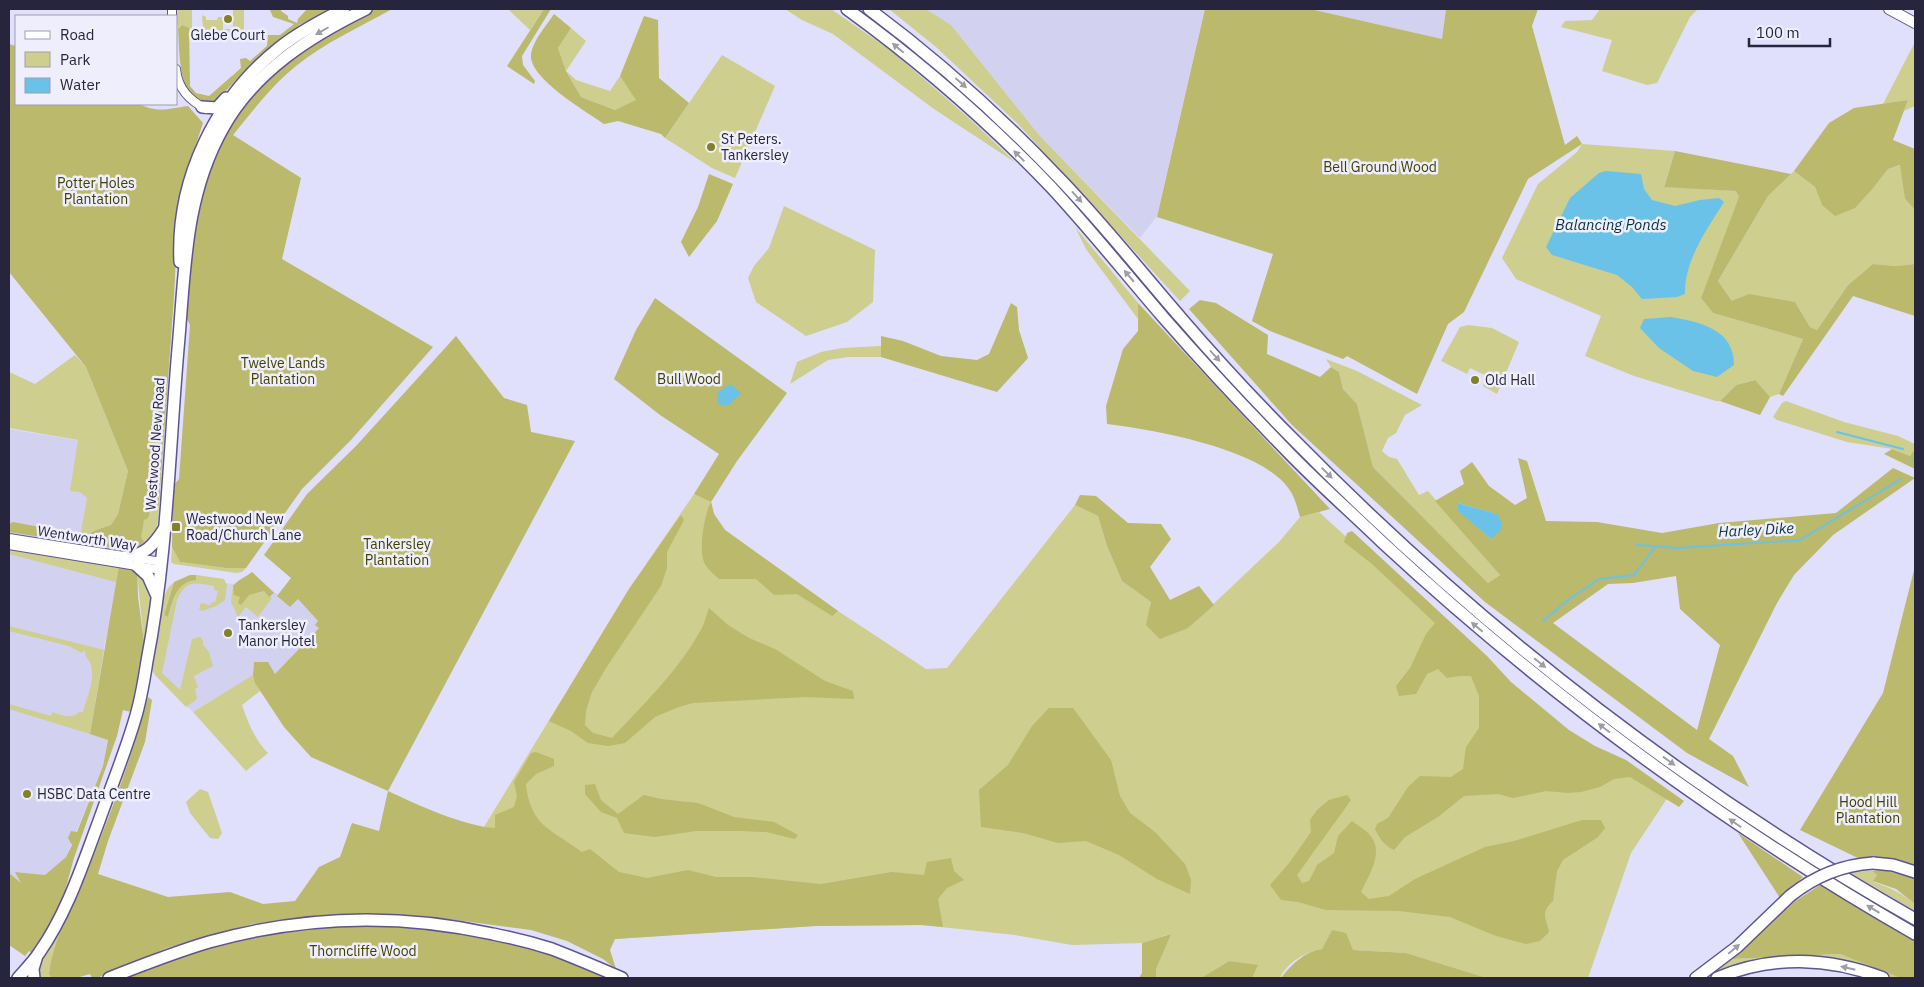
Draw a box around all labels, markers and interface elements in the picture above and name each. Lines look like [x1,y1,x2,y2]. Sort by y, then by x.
marker: Glebe Court [222,13,234,25]
legend [15,15,178,105]
scale bar [1749,15,1830,47]
text: 100 m [1756,23,1800,42]
text: Road [60,25,95,44]
place label: Glebe Court [191,26,266,44]
one-way arrow [316,27,329,36]
one-way arrow [892,43,905,54]
text: Park [60,50,90,69]
text: Water [60,75,101,94]
one-way arrow [954,78,967,89]
place label: St Peters. Tankersley [721,130,789,164]
marker: St Peters. Tankersley [705,141,717,153]
one-way arrow [1014,150,1026,162]
park label: Bell Ground Wood [1323,158,1437,176]
park label: Potter Holes Plantation [57,174,135,208]
one-way arrow [1071,191,1083,203]
water label: Balancing Ponds [1555,215,1667,234]
one-way arrow [1123,270,1134,283]
one-way arrow [1209,349,1221,361]
park label: Twelve Lands Plantation [241,354,325,388]
park label: Bull Wood [657,370,721,388]
place label: Old Hall [1485,371,1535,389]
marker: Old Hall [1469,374,1481,386]
street label: Westwood New Road [141,377,169,511]
one-way arrow [1321,467,1333,479]
place label: Westwood New Road/Church Lane [186,510,302,544]
water label: Harley Dike [1718,518,1795,541]
street label: Wentworth Way [36,521,138,555]
marker: Westwood New Road/Church Lane [170,521,182,533]
park label: Tankersley Plantation [363,535,431,569]
place label: Tankersley Manor Hotel [238,616,315,650]
one-way arrow [1471,621,1483,633]
marker: Tankersley Manor Hotel [222,627,234,639]
one-way arrow [1533,657,1546,668]
one-way arrow [1597,723,1610,734]
one-way arrow [1662,756,1676,766]
place label: HSBC Data Centre [37,785,151,803]
marker: HSBC Data Centre [21,788,33,800]
park label: Hood Hill Plantation [1836,793,1900,827]
one-way arrow [1729,818,1742,828]
one-way arrow [1867,905,1880,914]
park label: Thorncliffe Wood [309,942,417,960]
one-way arrow [1728,943,1740,955]
one-way arrow [1840,964,1856,972]

